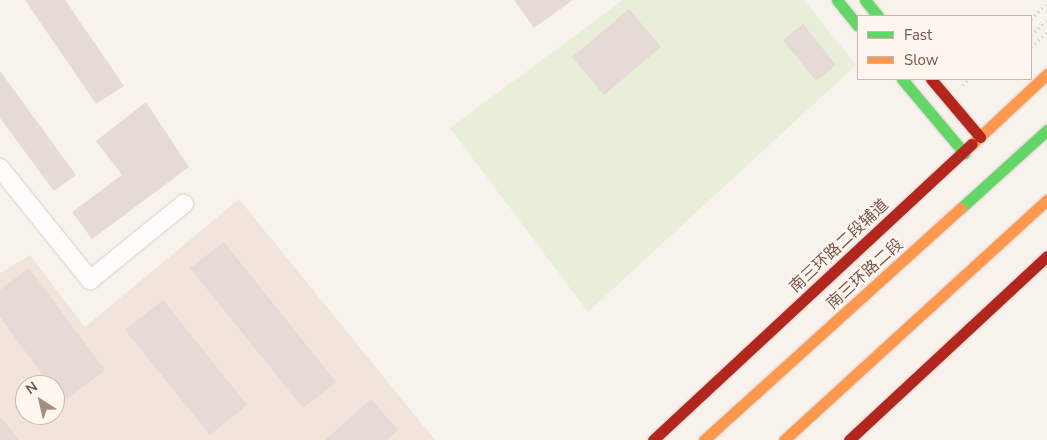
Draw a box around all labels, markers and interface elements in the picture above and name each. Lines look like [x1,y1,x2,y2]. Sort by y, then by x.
legend [857,15,1032,80]
text: Fast [904,25,932,45]
text: Slow [904,50,938,70]
street label: 南三环路二段辅道 [786,195,892,297]
street label: 南三环路二段 [823,235,907,313]
north arrow [15,375,65,425]
text: N [22,377,41,399]

